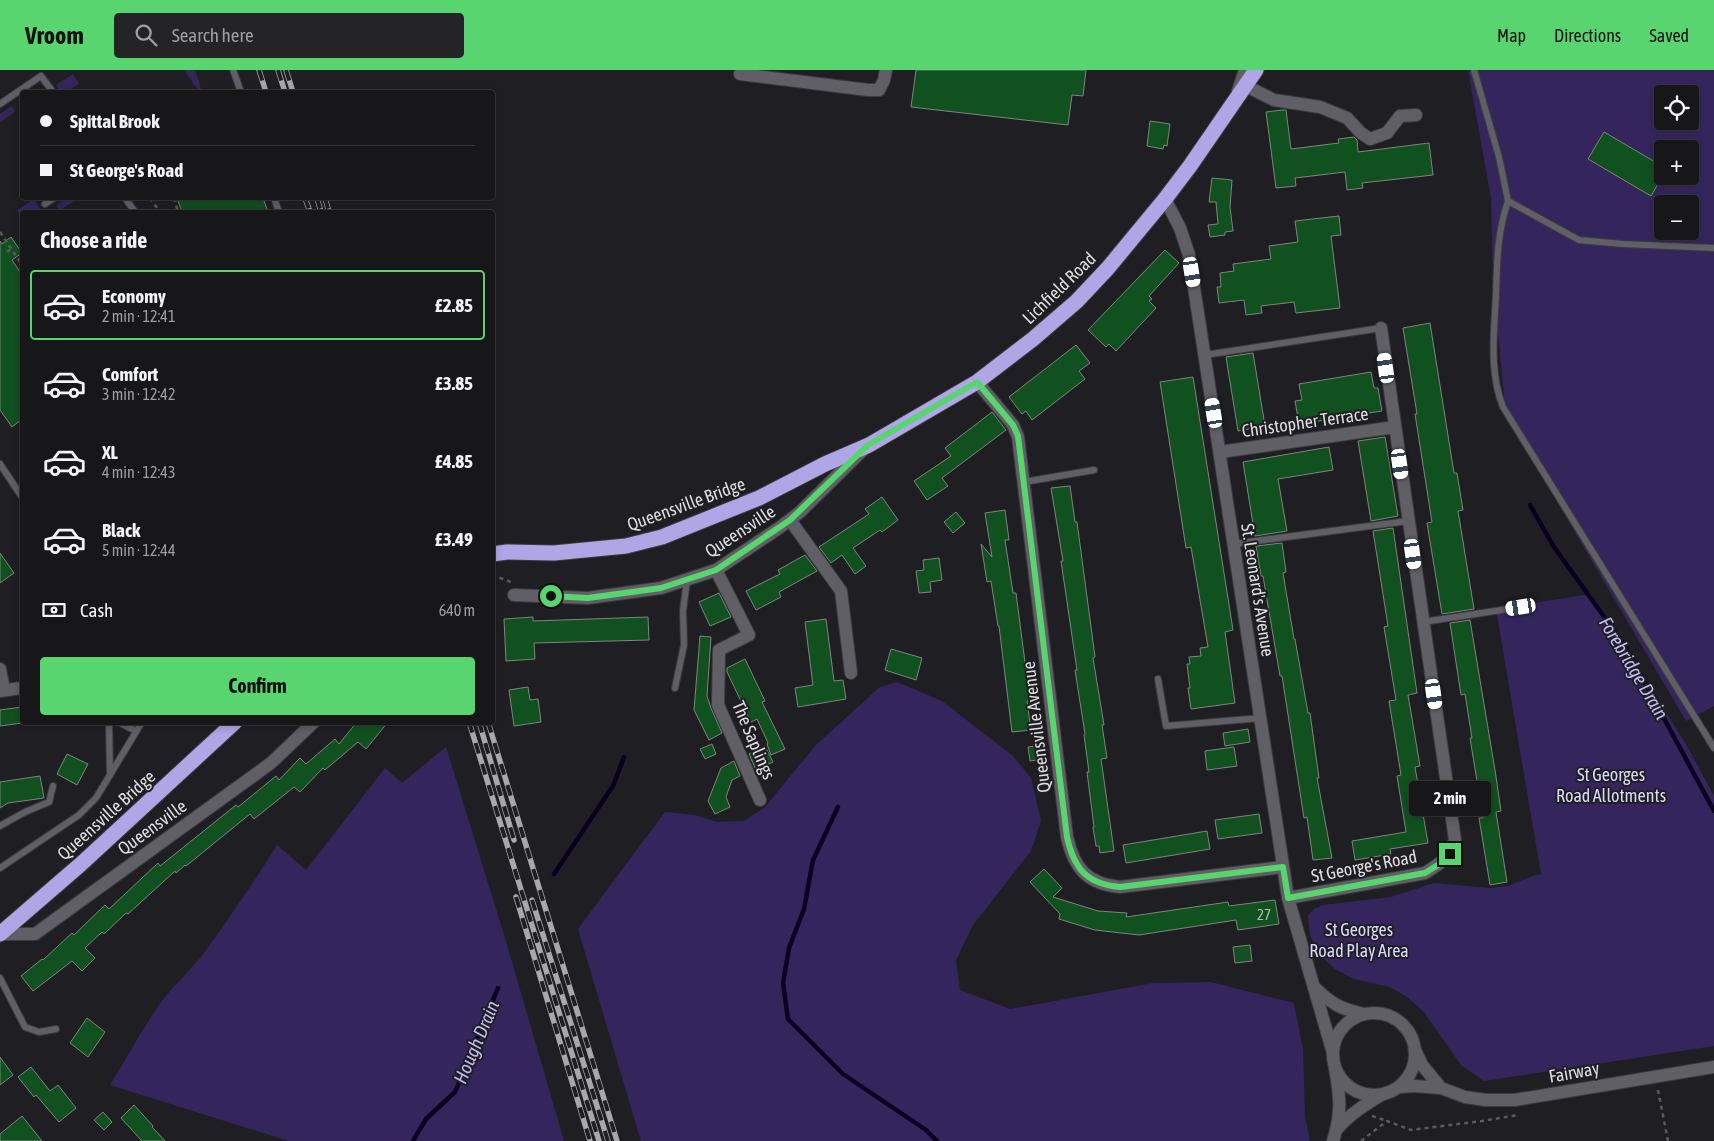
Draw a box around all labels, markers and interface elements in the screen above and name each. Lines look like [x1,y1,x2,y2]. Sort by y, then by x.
search box [114,13,464,58]
icon: search [132,21,160,49]
text: Vroom [25,22,84,49]
text: Search here [172,24,254,46]
text: Map [1497,25,1526,46]
text: Directions [1554,25,1621,46]
text: Saved [1649,25,1689,46]
map controls [1654,85,1699,240]
button: locate [1654,85,1699,130]
text: Spittal Brook [70,110,160,132]
button: + [1654,140,1699,185]
text: St George's Road [70,159,183,181]
button: − [1654,195,1699,240]
text: Choose a ride [40,227,147,253]
street label: Lichfield Road [1018,248,1100,328]
car [1182,256,1201,288]
icon: car [42,283,87,328]
text: Economy [102,285,166,307]
text: £2.85 [435,294,473,316]
text: 2 min · 12:41 [102,307,175,325]
car [1376,352,1395,384]
icon: car [42,361,87,406]
text: Comfort [102,363,158,385]
text: £3.85 [435,372,473,394]
text: 3 min · 12:42 [102,385,175,403]
car [1204,397,1223,429]
street label: Christopher Terrace [1240,403,1370,441]
icon: car [42,439,87,484]
text: XL [102,441,118,463]
car [1390,448,1409,480]
text: £4.85 [435,450,473,472]
text: 4 min · 12:43 [102,463,175,481]
street label: Queensville Bridge [624,473,748,535]
street label: Queensville [701,500,779,562]
icon: car [42,517,87,562]
text: Black [102,519,140,541]
street label: St. Leonard's Avenue [1237,522,1279,658]
text: £3.49 [435,528,473,550]
car [1403,538,1422,570]
text: 5 min · 12:44 [102,541,175,559]
route start [540,585,562,607]
icon: cash [40,596,68,624]
car [1505,597,1536,617]
text: Cash [80,599,113,621]
text: 640 m [439,601,475,619]
water label: Forebridge Drain [1595,613,1673,723]
button: Confirm [40,657,475,715]
street label: Queensville Avenue [1018,660,1054,794]
car [1424,678,1443,710]
street label: The Saplings [728,698,780,782]
park label: St Georges Road Allotments [1556,764,1666,806]
street label: Queensville Bridge [53,765,159,865]
callout: 2 min [1409,782,1491,816]
text: 2 min [1434,789,1466,807]
street label: Queensville [113,795,191,859]
route end [1439,843,1461,865]
street label: St George's Road [1309,845,1419,887]
house number: 27 [1257,906,1271,923]
park label: St Georges Road Play Area [1309,919,1409,961]
water label: Hough Drain [449,997,503,1087]
street label: Fairway [1547,1057,1601,1087]

